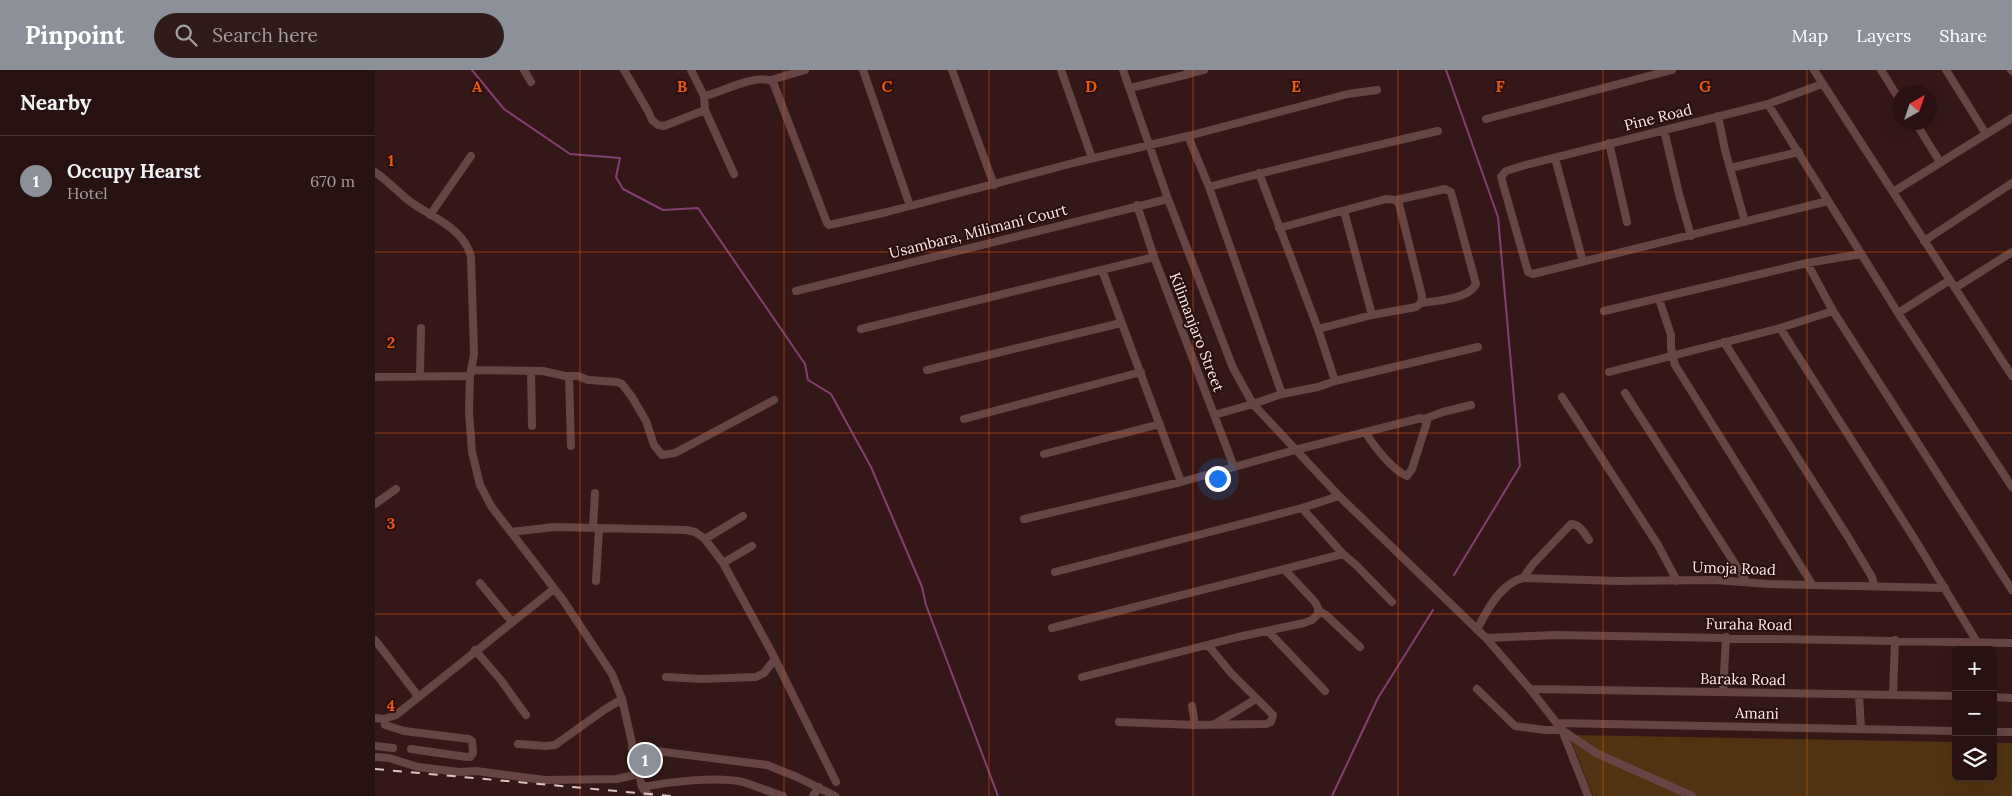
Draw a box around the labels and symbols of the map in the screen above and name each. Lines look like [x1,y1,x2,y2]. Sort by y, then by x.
text: A [472,76,483,96]
text: B [677,76,688,96]
text: C [881,76,893,96]
text: D [1085,76,1097,96]
text: E [1291,76,1301,96]
text: F [1495,76,1505,96]
text: G [1699,76,1711,96]
north arrow [1892,85,1937,130]
street label: Pine Road [1622,99,1694,135]
text: 1 [388,150,394,170]
street label: Usambara, Milimani Court [887,200,1069,262]
street label: Kilimanjaro Street [1166,270,1229,395]
text: 2 [387,332,395,352]
your location [1205,466,1231,492]
text: 3 [387,513,396,533]
street label: Umoja Road [1692,557,1776,579]
street label: Furaha Road [1706,614,1792,634]
street label: Baraka Road [1700,669,1786,689]
text: 4 [387,695,396,715]
street label: Amani [1734,703,1779,723]
pin: 1 [629,741,661,779]

